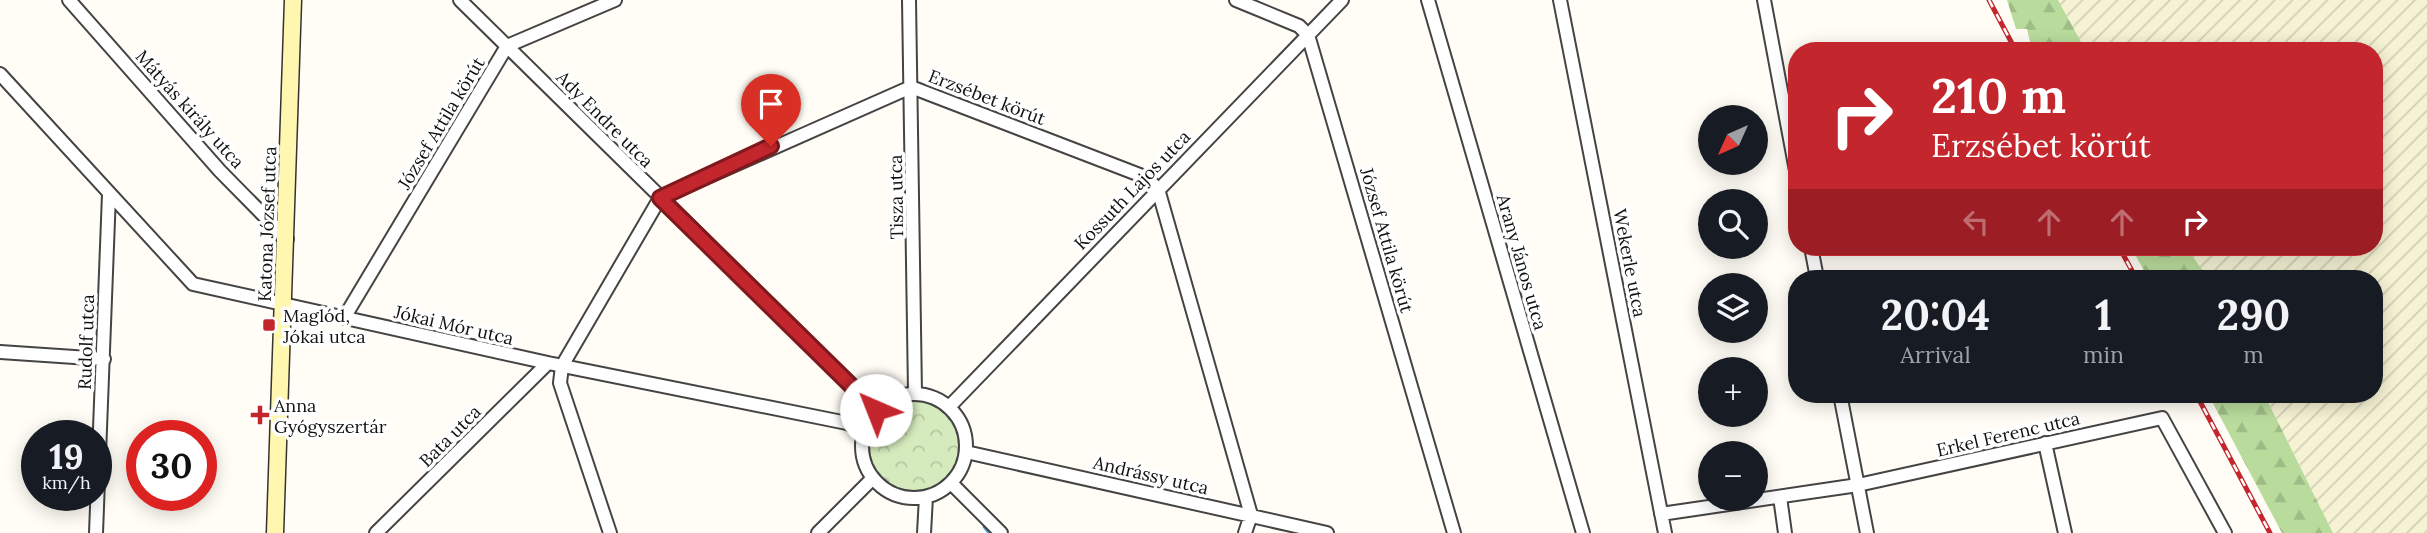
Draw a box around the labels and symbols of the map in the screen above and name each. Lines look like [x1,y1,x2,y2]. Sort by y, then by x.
street label: Mátyás király utca [131,45,249,173]
street label: József Attila körút [392,53,490,194]
street label: Erzsébet körút [925,64,1049,130]
street label: Ady Endre utca [551,65,658,172]
pin [741,74,801,146]
north arrow [1698,105,1768,175]
street label: Kossuth Lajos utca [1069,125,1195,255]
street label: Katona József utca [253,146,281,302]
street label: Tisza utca [884,154,908,240]
street label: József Attila körút [1355,164,1419,315]
street label: Arany János utca [1491,191,1552,332]
street label: Wekerle utca [1608,207,1652,319]
street label: Rudolf utca [73,294,99,390]
street label: Jókai Mór utca [391,300,516,350]
place label: Maglód, Jókai utca [282,304,365,348]
marker: Maglód, Jókai utca [261,317,277,333]
position arrow [839,373,913,447]
place label: Anna Gyógyszertár [273,394,387,438]
street label: Bata utca [414,400,486,472]
street label: Erkel Ferenc utca [1934,406,2082,462]
marker: Anna Gyógyszertár [252,407,268,423]
speed limit sign: 30 [126,420,217,511]
street label: Andrássy utca [1090,450,1211,499]

